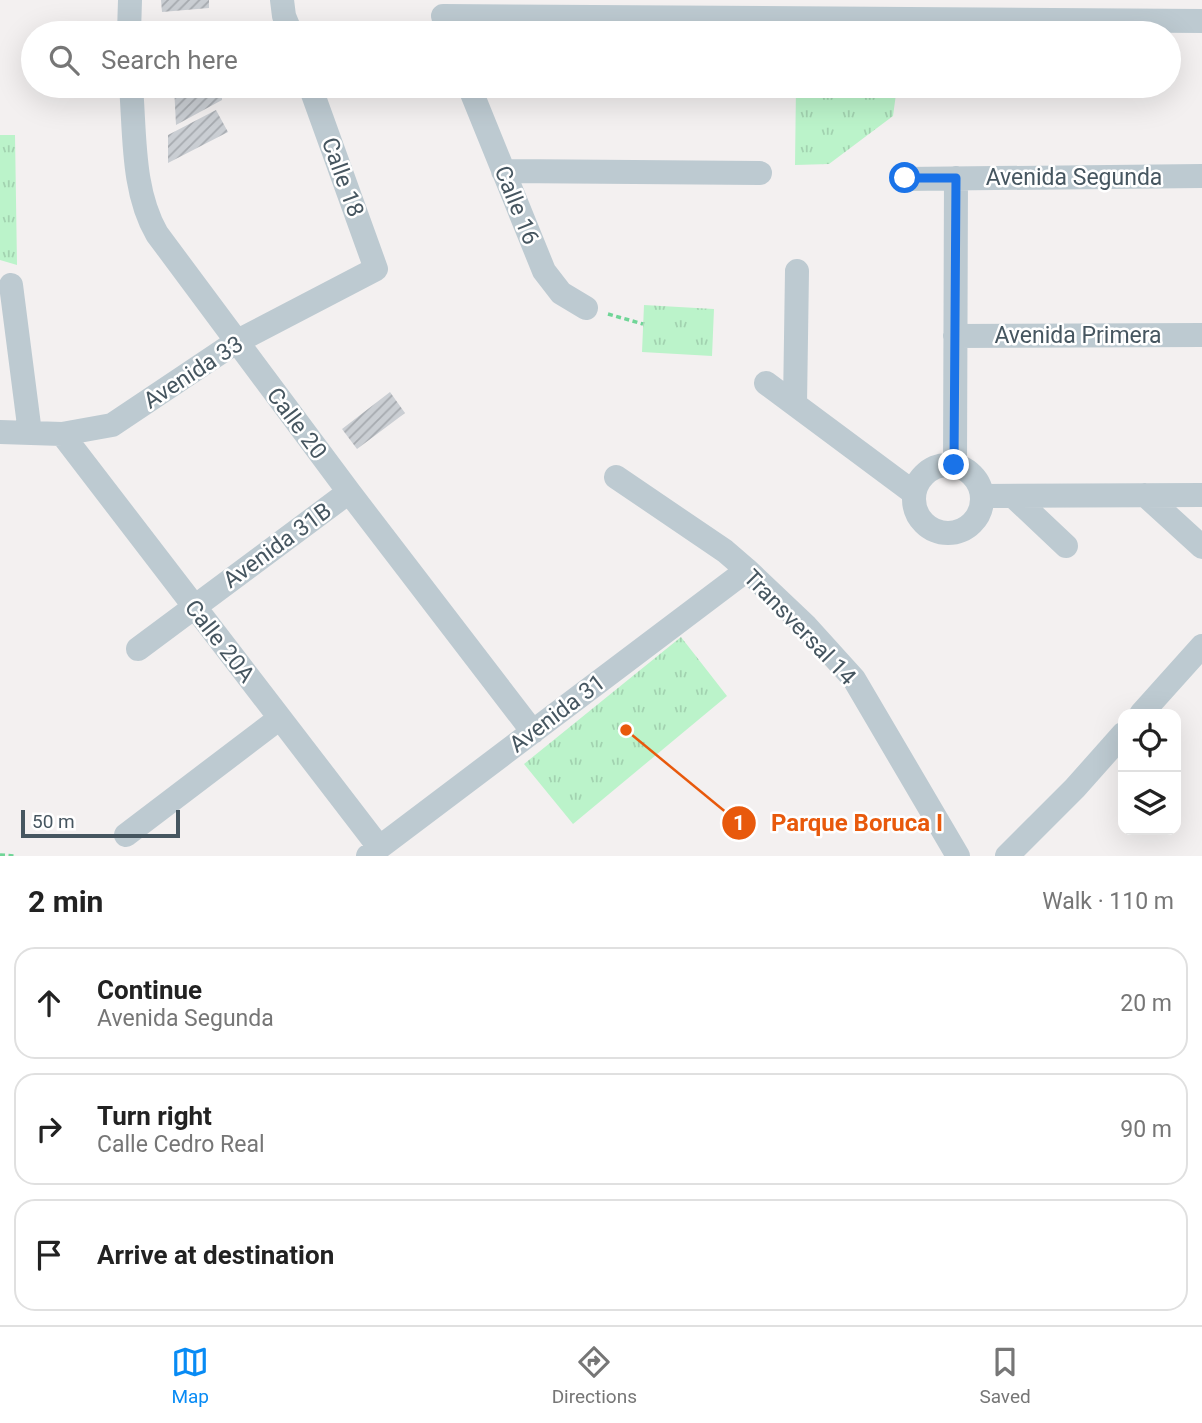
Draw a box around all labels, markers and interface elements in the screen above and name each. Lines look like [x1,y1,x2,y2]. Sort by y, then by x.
search box [21,21,1181,98]
icon: search [45,41,83,79]
text: Search here [101,45,238,75]
street label: Calle 18 [316,134,369,221]
street label: Calle 16 [489,162,544,248]
route start [889,162,920,193]
street label: Avenida Segunda [986,164,1162,191]
street label: Avenida Primera [994,322,1162,349]
street label: Avenida 33 [139,330,248,415]
street label: Calle 20 [261,382,332,464]
route end [938,449,969,480]
street label: Avenida 31B [218,497,337,594]
street label: Transversal 14 [738,564,861,691]
street label: Calle 20A [179,595,260,688]
street label: Avenida 31 [504,669,611,758]
map controls [1118,709,1181,835]
button: locate [1118,709,1181,772]
button: layers [1118,772,1181,835]
callout: Parque Boruca I [722,800,957,845]
scale bar [21,807,180,839]
text: Parque Boruca I [771,809,943,837]
text: 50 m [32,810,75,833]
text: 1 [733,811,745,835]
text: 2 min [28,884,103,919]
text: Walk · 110 m [1042,888,1174,915]
text: Continue [97,975,202,1005]
icon: ahead [30,984,68,1022]
text: 20 m [1120,990,1172,1017]
text: Avenida Segunda [97,1005,274,1032]
text: Turn right [97,1101,212,1131]
icon: right [30,1110,68,1148]
text: 90 m [1120,1116,1172,1143]
text: Calle Cedro Real [97,1131,265,1158]
icon: arrive [30,1236,68,1274]
text: Arrive at destination [97,1240,334,1270]
tab: Map [171,1343,209,1408]
tab: Directions [552,1343,637,1408]
tab: Saved [979,1343,1031,1408]

